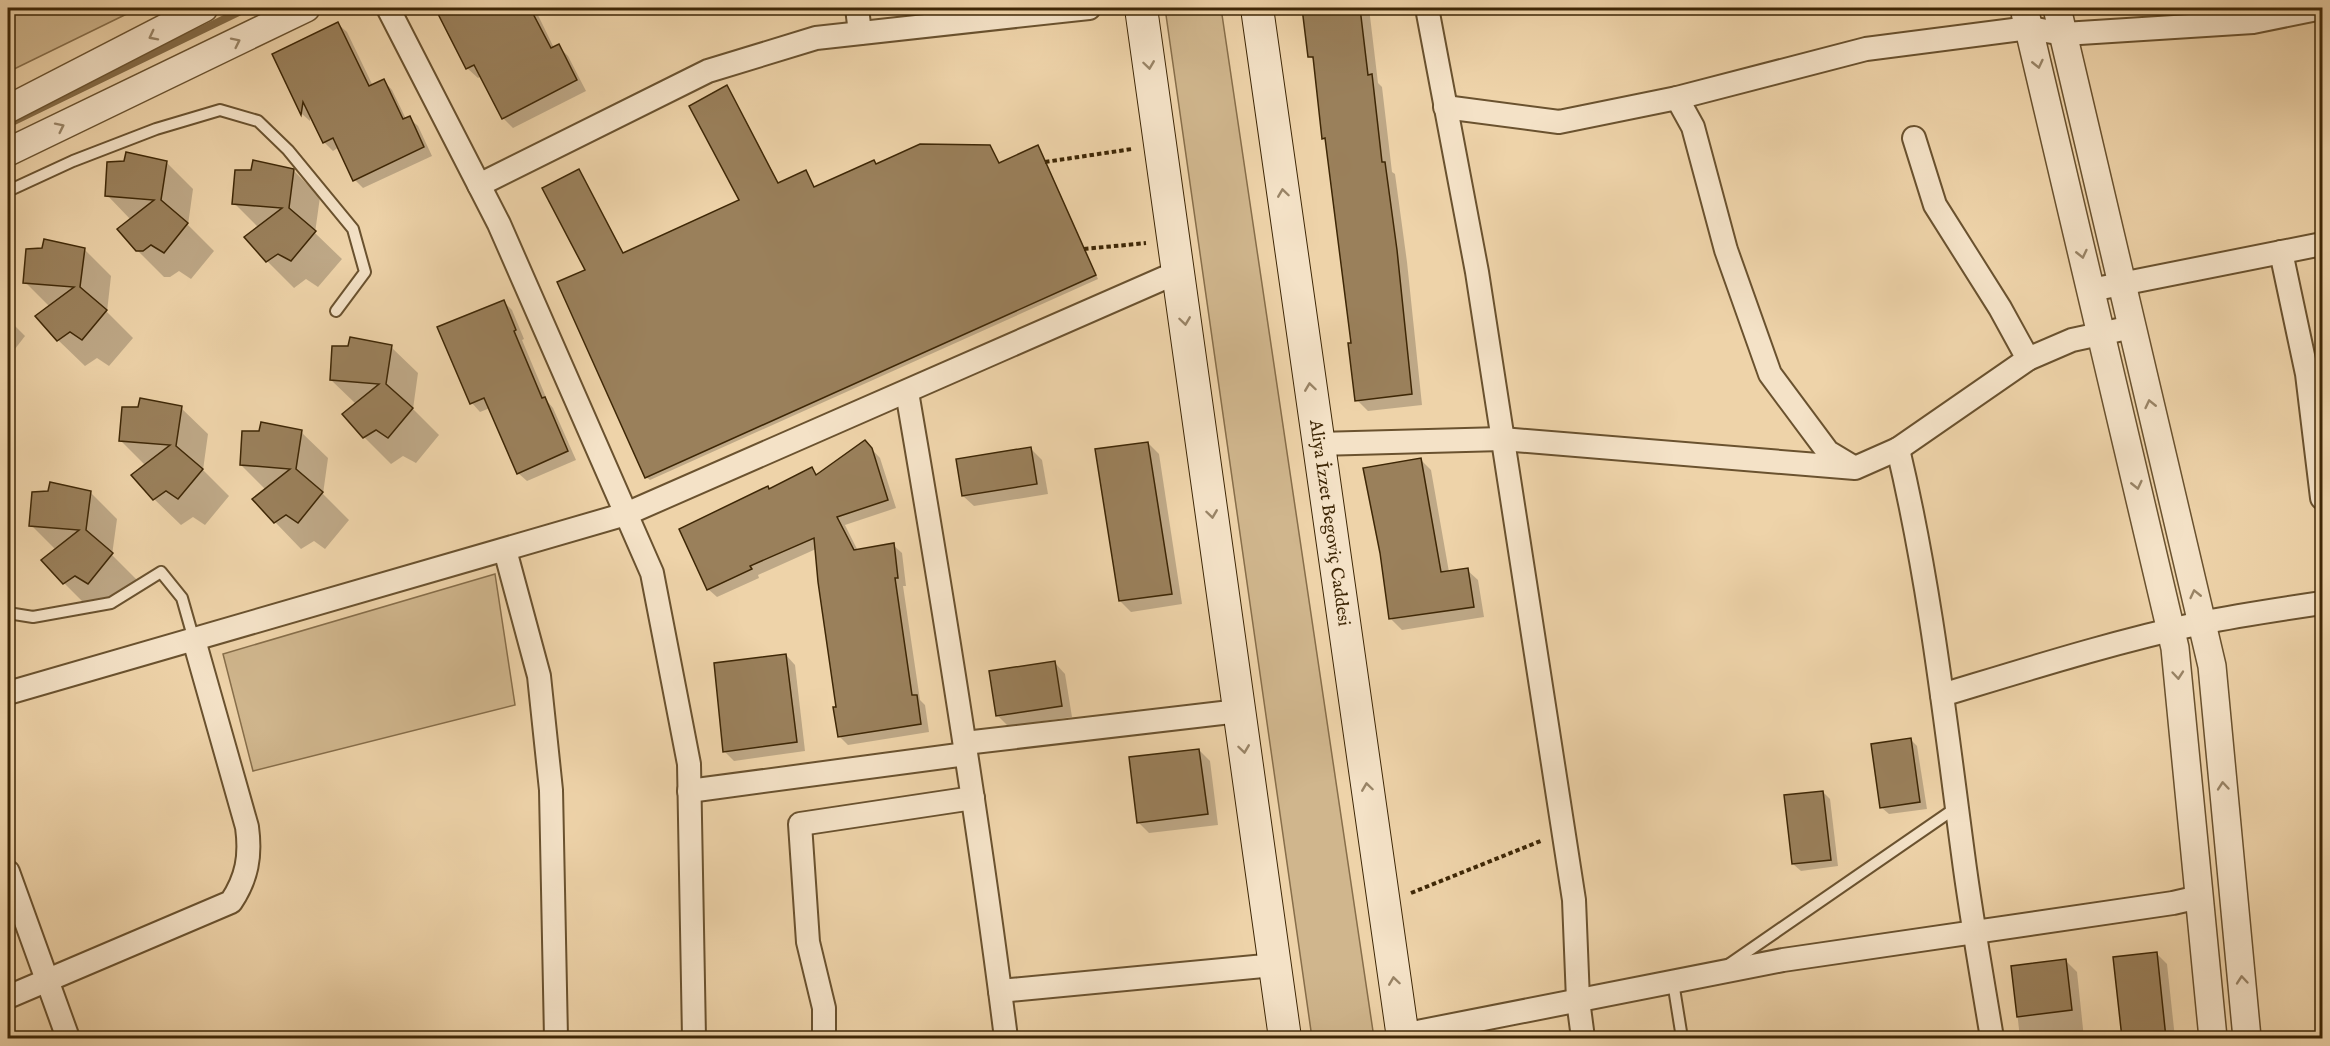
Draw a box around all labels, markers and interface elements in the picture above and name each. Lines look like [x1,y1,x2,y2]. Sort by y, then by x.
one-way arrow [148,28,159,40]
one-way arrow [229,37,240,49]
one-way arrow [2030,59,2043,69]
one-way arrow [1142,61,1155,70]
one-way arrow [54,123,65,134]
one-way arrow [1277,189,1289,198]
one-way arrow [2075,249,2088,259]
one-way arrow [1178,316,1190,326]
one-way arrow [1304,382,1317,391]
one-way arrow [2144,399,2157,409]
street label: Aliya İzzet Begoviç Caddesi [1303,417,1356,628]
one-way arrow [2129,480,2142,490]
one-way arrow [1205,509,1217,519]
one-way arrow [2189,589,2202,599]
one-way arrow [2171,671,2184,680]
one-way arrow [1238,744,1250,753]
one-way arrow [2217,782,2230,791]
one-way arrow [1362,783,1374,792]
one-way arrow [1389,976,1401,985]
one-way arrow [2236,976,2249,985]

